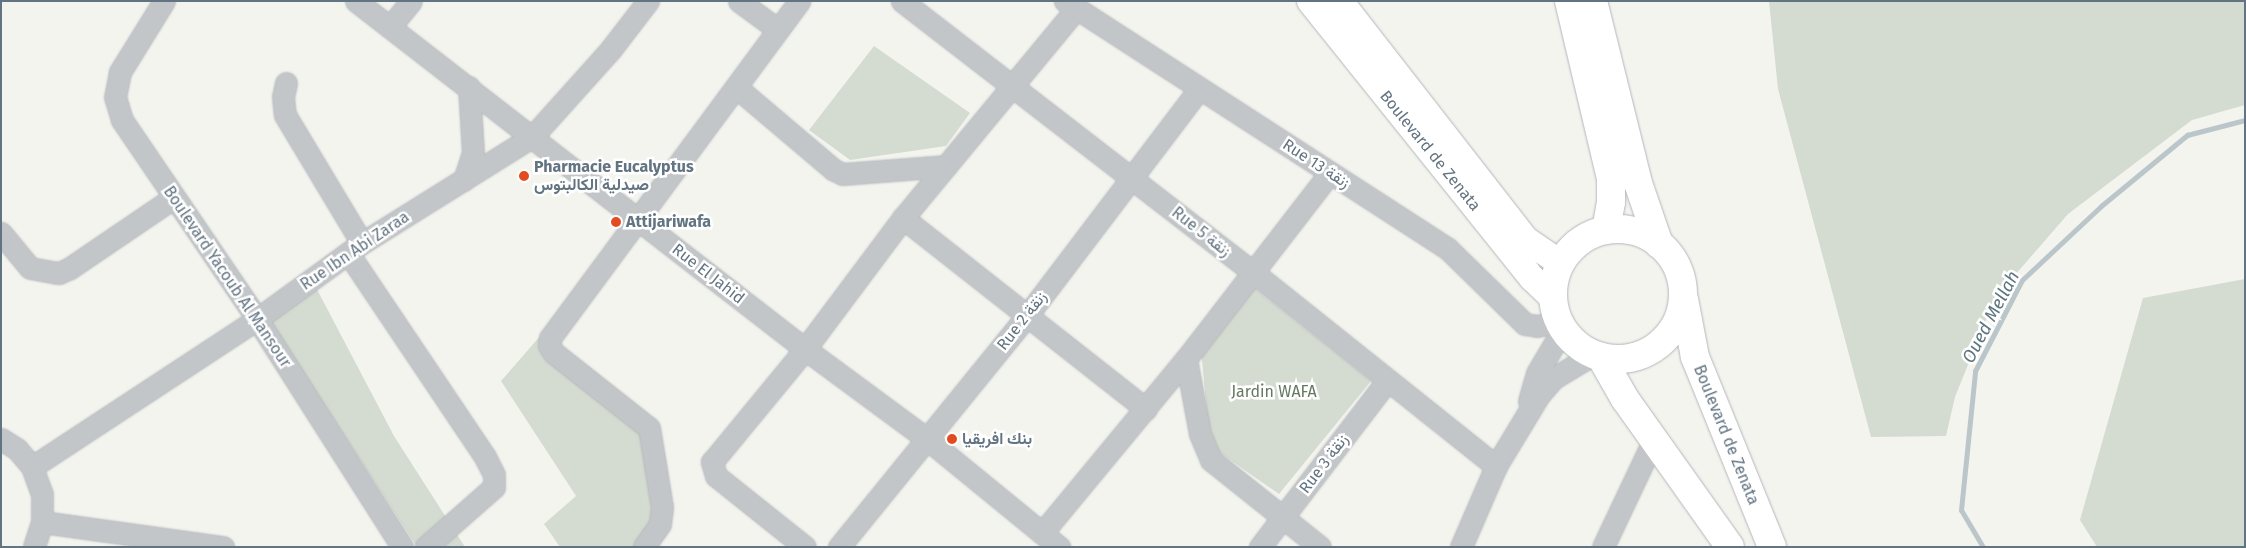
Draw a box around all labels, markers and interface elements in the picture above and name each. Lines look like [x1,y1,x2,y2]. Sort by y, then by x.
street label: Boulevard de Zenata [1376,87,1484,215]
street label: Rue 13 زنقة [1279,135,1353,193]
place label: Pharmacie Eucalyptus صيدلية الكالبتوس [534,157,694,195]
marker: Pharmacie Eucalyptus صيدلية الكالبتوس [518,170,530,182]
street label: Boulevard Yacoub Al Mansour [159,183,295,371]
street label: Rue 5 زنقة [1168,203,1234,261]
street label: Rue Ibn Abi Zaraa [297,208,413,294]
place label: Attijariwafa [626,212,711,232]
marker: Attijariwafa [610,216,622,228]
street label: Rue El Jahid [668,240,748,308]
water label: Oued Mellah [1958,267,2024,367]
street label: Rue 2 زنقة [993,288,1051,354]
street label: Boulevard de Zenata [1689,362,1763,508]
park label: Jardin WAFA [1231,382,1317,402]
place label: بنك افريقيا [962,429,1032,449]
street label: Rue 3 زنقة [1295,431,1353,497]
marker: بنك افريقيا [946,433,958,445]

